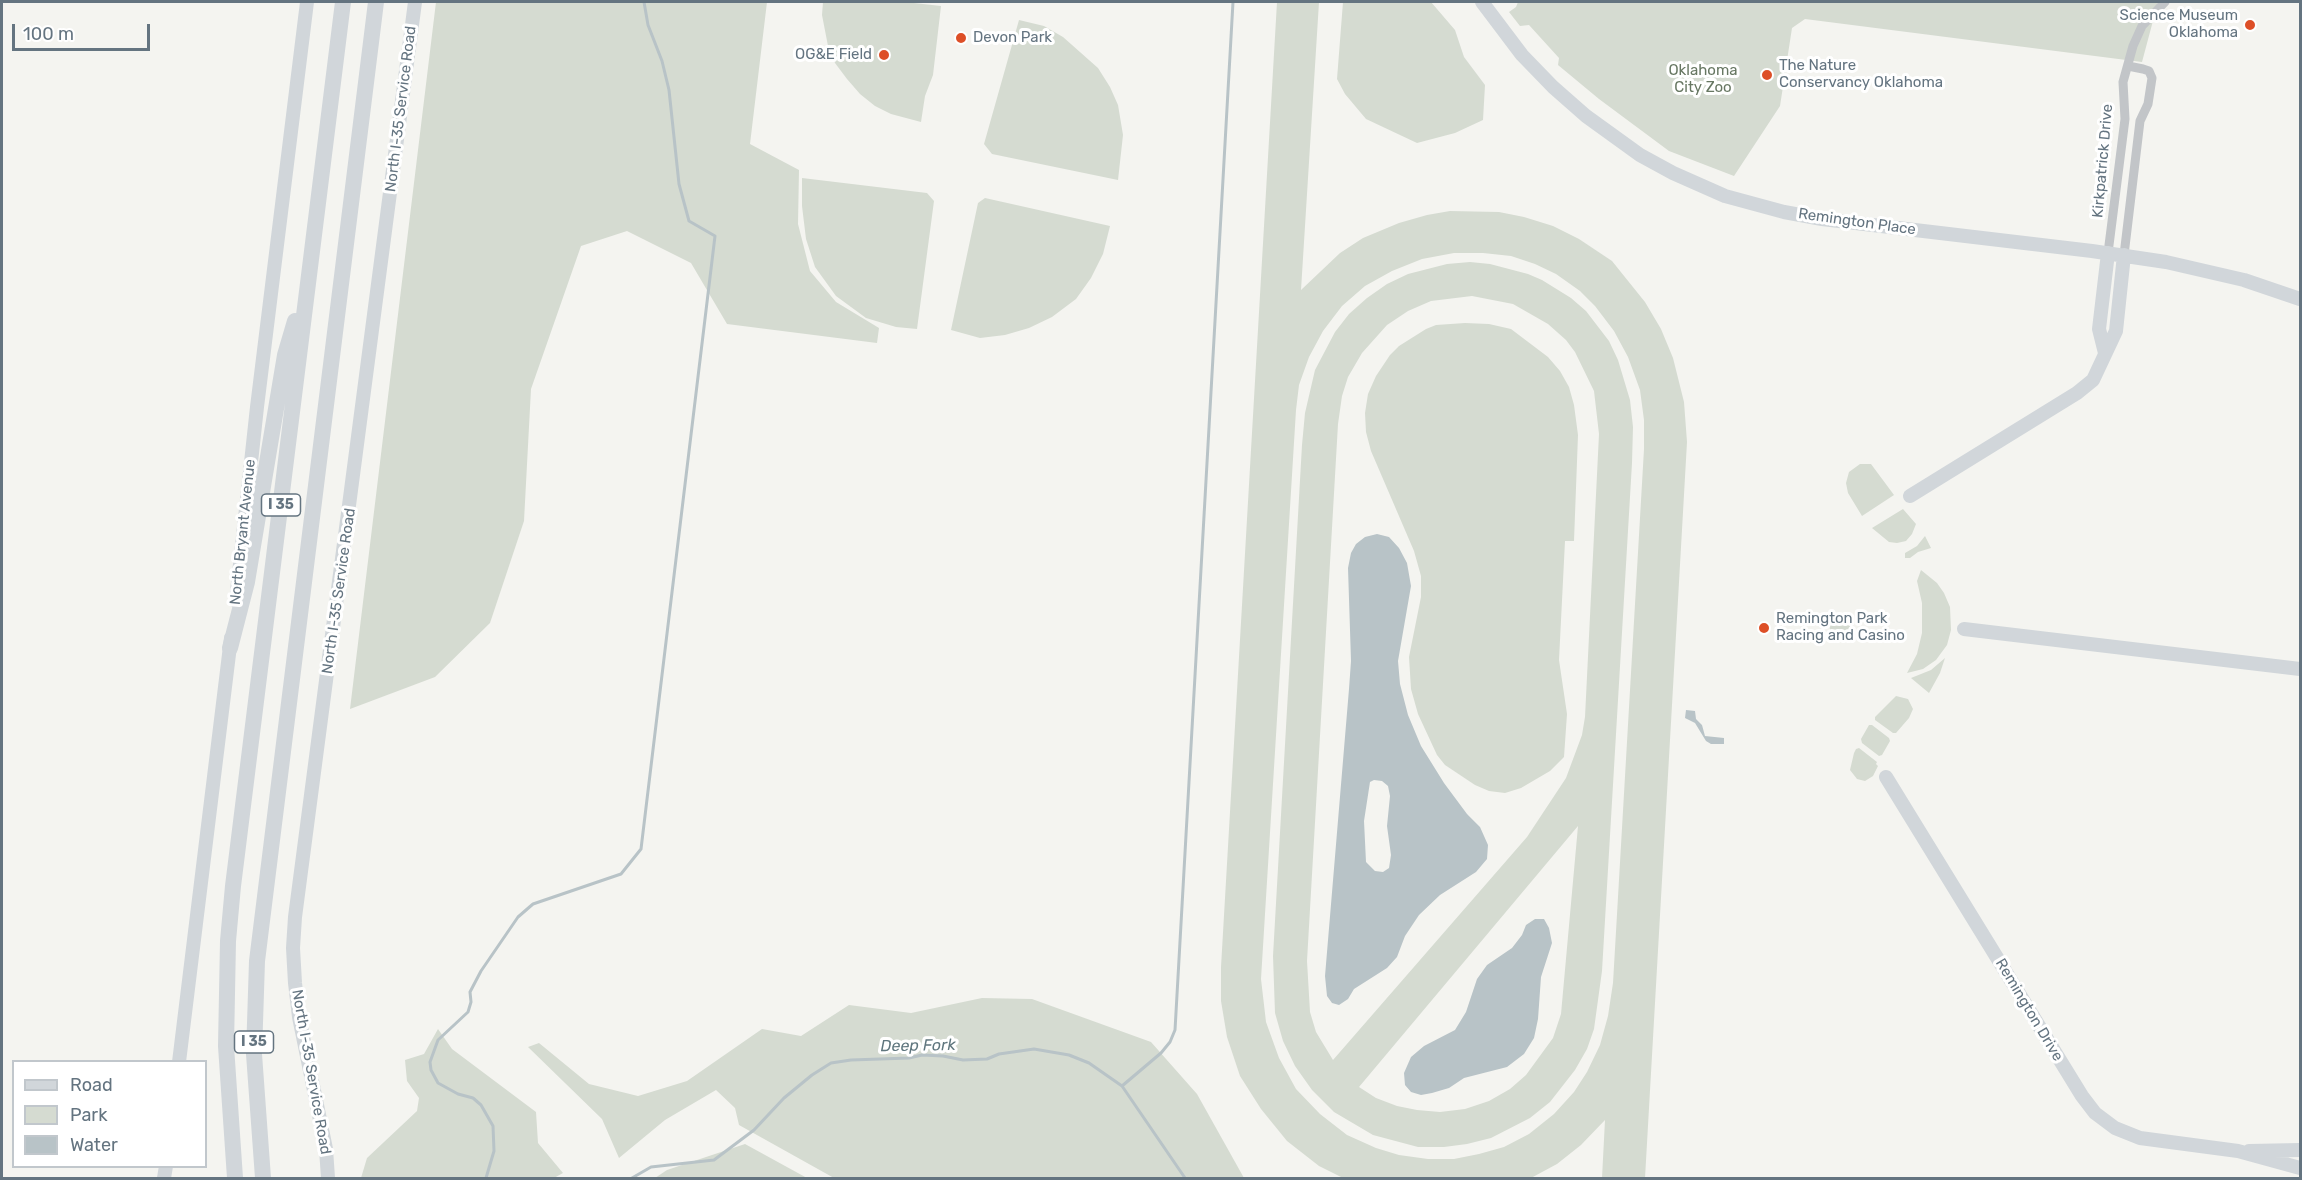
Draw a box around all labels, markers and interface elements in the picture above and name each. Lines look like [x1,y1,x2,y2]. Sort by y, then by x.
place label: Science Museum Oklahoma [2120,7,2238,42]
scale bar [15,12,153,50]
marker: Science Museum Oklahoma [2243,18,2257,32]
text: 100 m [23,23,74,45]
street label: North I-35 Service Road [382,25,420,193]
place label: Devon Park [973,29,1052,47]
marker: Devon Park [954,31,968,45]
place label: OG&E Field [795,46,872,64]
marker: OG&E Field [877,48,891,62]
place label: The Nature Conservancy Oklahoma [1779,57,1943,92]
park label: Oklahoma City Zoo [1668,62,1738,97]
marker: The Nature Conservancy Oklahoma [1760,68,1774,82]
street label: Kirkpatrick Drive [2089,103,2117,219]
street label: Remington Place [1797,205,1917,239]
street label: North Bryant Avenue [226,458,260,606]
road number: I 35 [262,494,300,516]
street label: North I-35 Service Road [318,507,360,675]
place label: Remington Park Racing and Casino [1776,610,1905,645]
marker: Remington Park Racing and Casino [1757,621,1771,635]
street label: Remington Drive [1991,955,2067,1065]
street label: North I-35 Service Road [288,988,334,1156]
road number: I 35 [234,1031,274,1053]
water label: Deep Fork [880,1036,956,1056]
legend [12,1060,207,1168]
text: Road [70,1074,113,1096]
text: Park [70,1104,107,1126]
text: Water [70,1134,118,1156]

